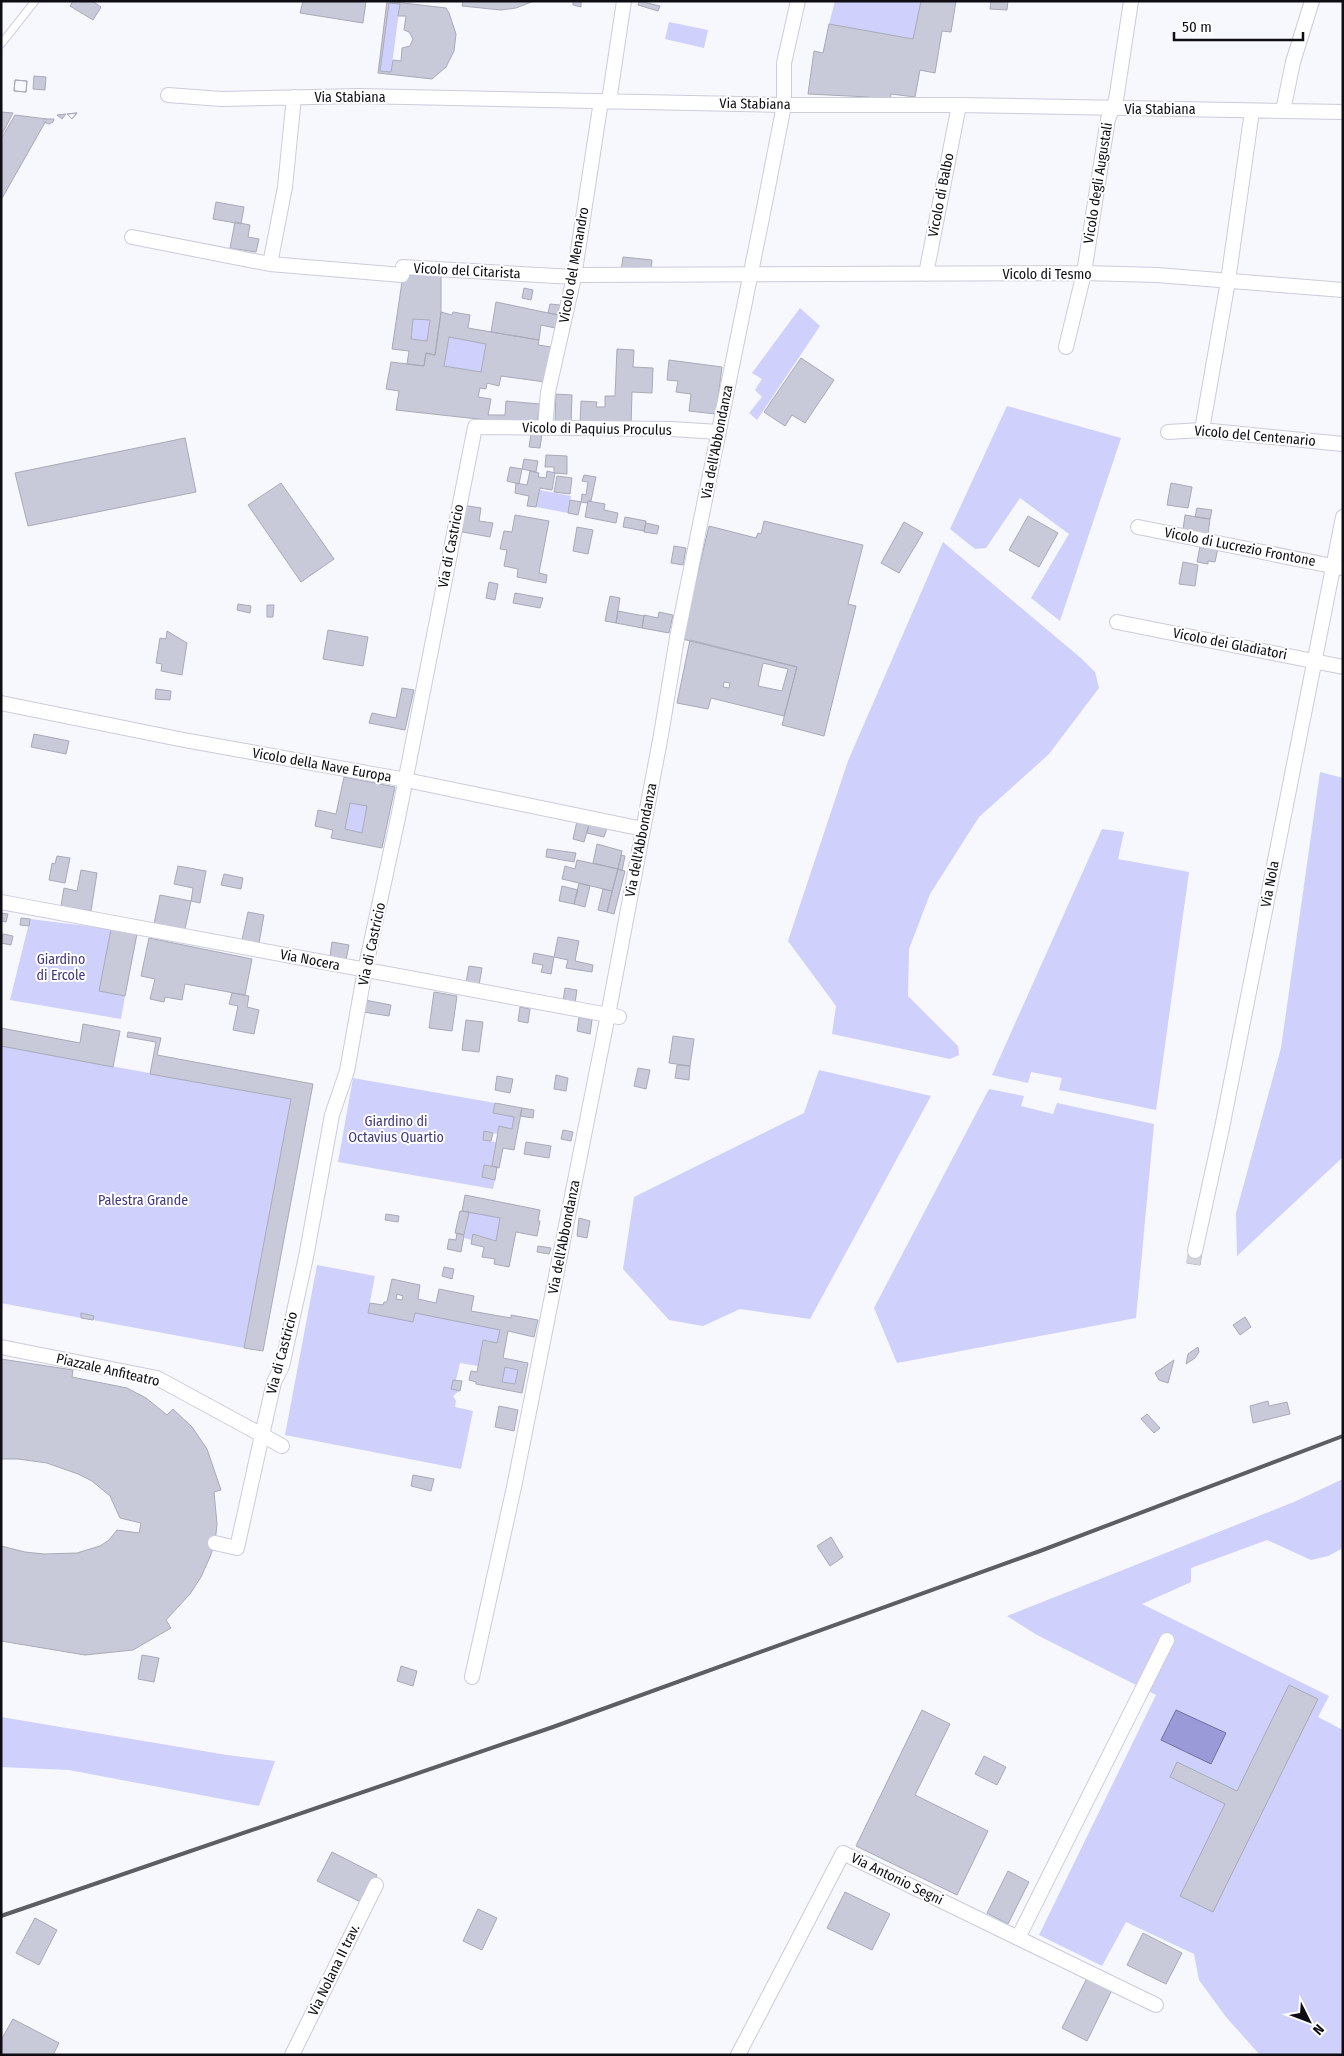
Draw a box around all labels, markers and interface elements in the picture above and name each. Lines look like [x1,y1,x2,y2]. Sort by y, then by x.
scale bar [1174,10,1303,42]
text: 50 m [1182,18,1212,36]
street label: Via Stabiana [314,89,386,106]
street label: Via Stabiana [719,95,791,113]
street label: Via Stabiana [1124,101,1196,118]
street label: Vicolo degli Augustali [1080,121,1116,245]
street label: Vicolo di Balbo [925,152,957,238]
street label: Vicolo del Menandro [555,206,593,324]
street label: Vicolo del Citarista [413,260,521,282]
street label: Vicolo di Tesmo [1002,266,1092,283]
street label: Via dell'Abbondanza [698,383,736,500]
street label: Vicolo di Paquius Proculus [522,419,672,439]
street label: Vicolo del Centenario [1194,422,1316,450]
street label: Via di Castricio [435,503,467,589]
street label: Vicolo di Lucrezio Frontone [1163,524,1317,570]
street label: Vicolo dei Gladiatori [1172,625,1288,663]
street label: Vicolo della Nave Europa [251,744,393,786]
street label: Via dell'Abbondanza [622,781,660,898]
street label: Via Nola [1257,859,1283,909]
street label: Via di Castricio [355,901,389,987]
street label: Via Nocera [279,946,342,974]
park label: Giardino di Ercole [37,951,86,984]
park label: Giardino di Octavius Quartio [348,1113,444,1146]
street label: Via dell'Abbondanza [545,1178,583,1295]
park label: Palestra Grande [98,1192,188,1209]
street label: Via di Castricio [263,1310,301,1396]
street label: Piazzale Anfiteatro [55,1350,161,1390]
street label: Via Antonio Segni [848,1849,946,1909]
street label: Via Nolana II trav. [305,1921,363,2018]
north arrow [1284,1996,1334,2046]
text: N [1309,2021,1327,2038]

